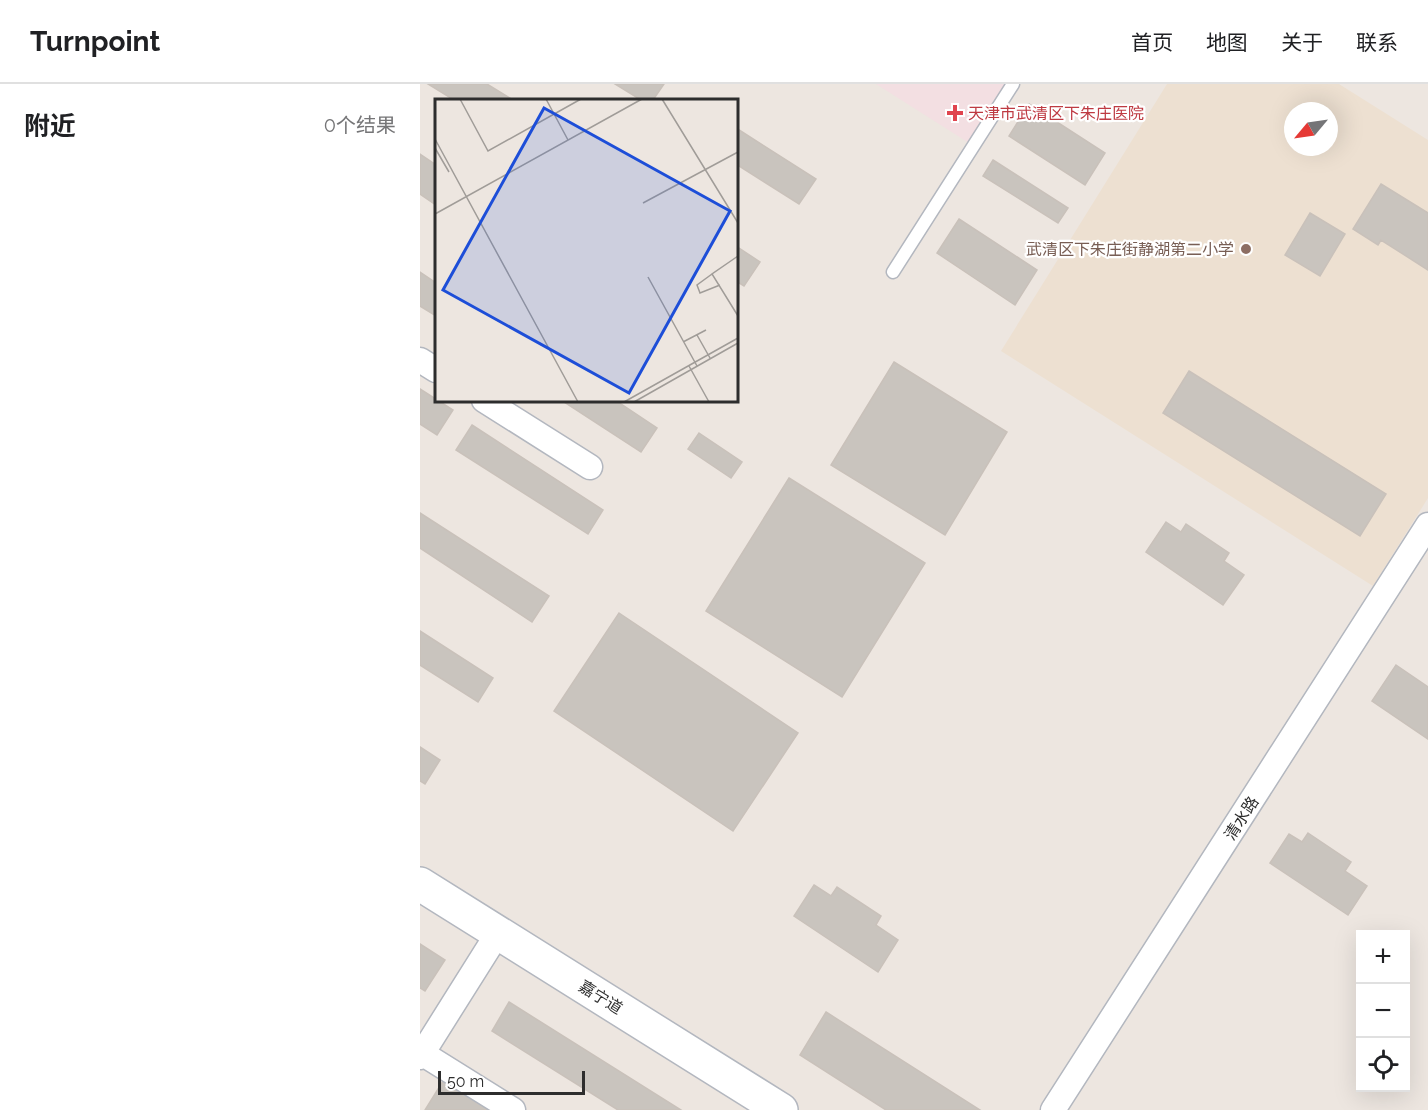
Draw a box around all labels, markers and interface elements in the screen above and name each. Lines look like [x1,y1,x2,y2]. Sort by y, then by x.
text: Turnpoint [30,25,160,58]
text: 首页 [1131,30,1173,55]
text: 地图 [1206,30,1248,55]
text: 关于 [1281,30,1323,55]
text: 联系 [1356,30,1398,55]
inset map [435,99,738,402]
north arrow [1284,102,1338,156]
marker: 天津市武清区下朱庄医院 [946,104,964,122]
place label: 天津市武清区下朱庄医院 [968,104,1144,123]
text: 附近 [24,111,76,141]
text: 0个结果 [324,113,396,137]
place label: 武清区下朱庄街静湖第二小学 [1026,240,1234,259]
marker: 武清区下朱庄街静湖第二小学 [1239,242,1253,256]
street label: 清水路 [1220,793,1262,844]
map controls [1356,930,1410,1092]
button: + [1356,930,1410,984]
street label: 嘉宁道 [575,977,626,1018]
button: − [1356,984,1410,1038]
button: locate [1356,1038,1410,1092]
scale bar [438,1068,585,1096]
text: 50 m [447,1072,484,1091]

